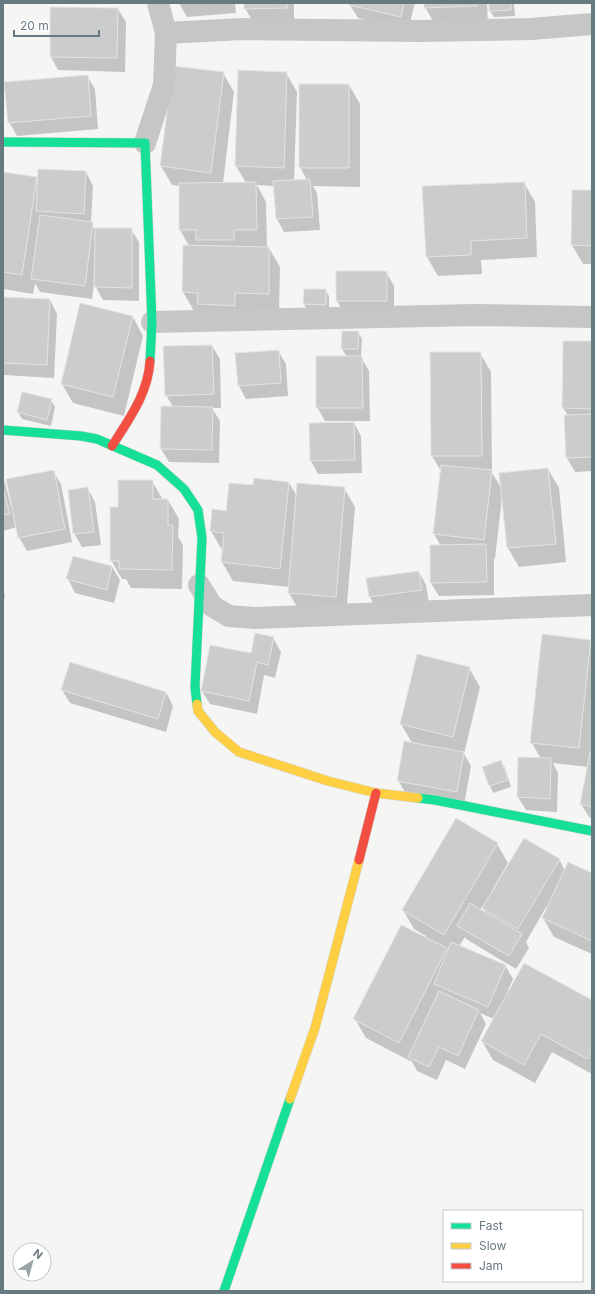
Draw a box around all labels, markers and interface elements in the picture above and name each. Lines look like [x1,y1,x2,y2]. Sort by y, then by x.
scale bar [14,12,99,38]
text: 20 m [20,18,49,33]
legend [443,1210,583,1282]
text: Fast [479,1218,503,1233]
text: Slow [479,1238,507,1253]
north arrow [12,1242,52,1282]
text: N [30,1246,46,1262]
text: Jam [479,1258,503,1273]

